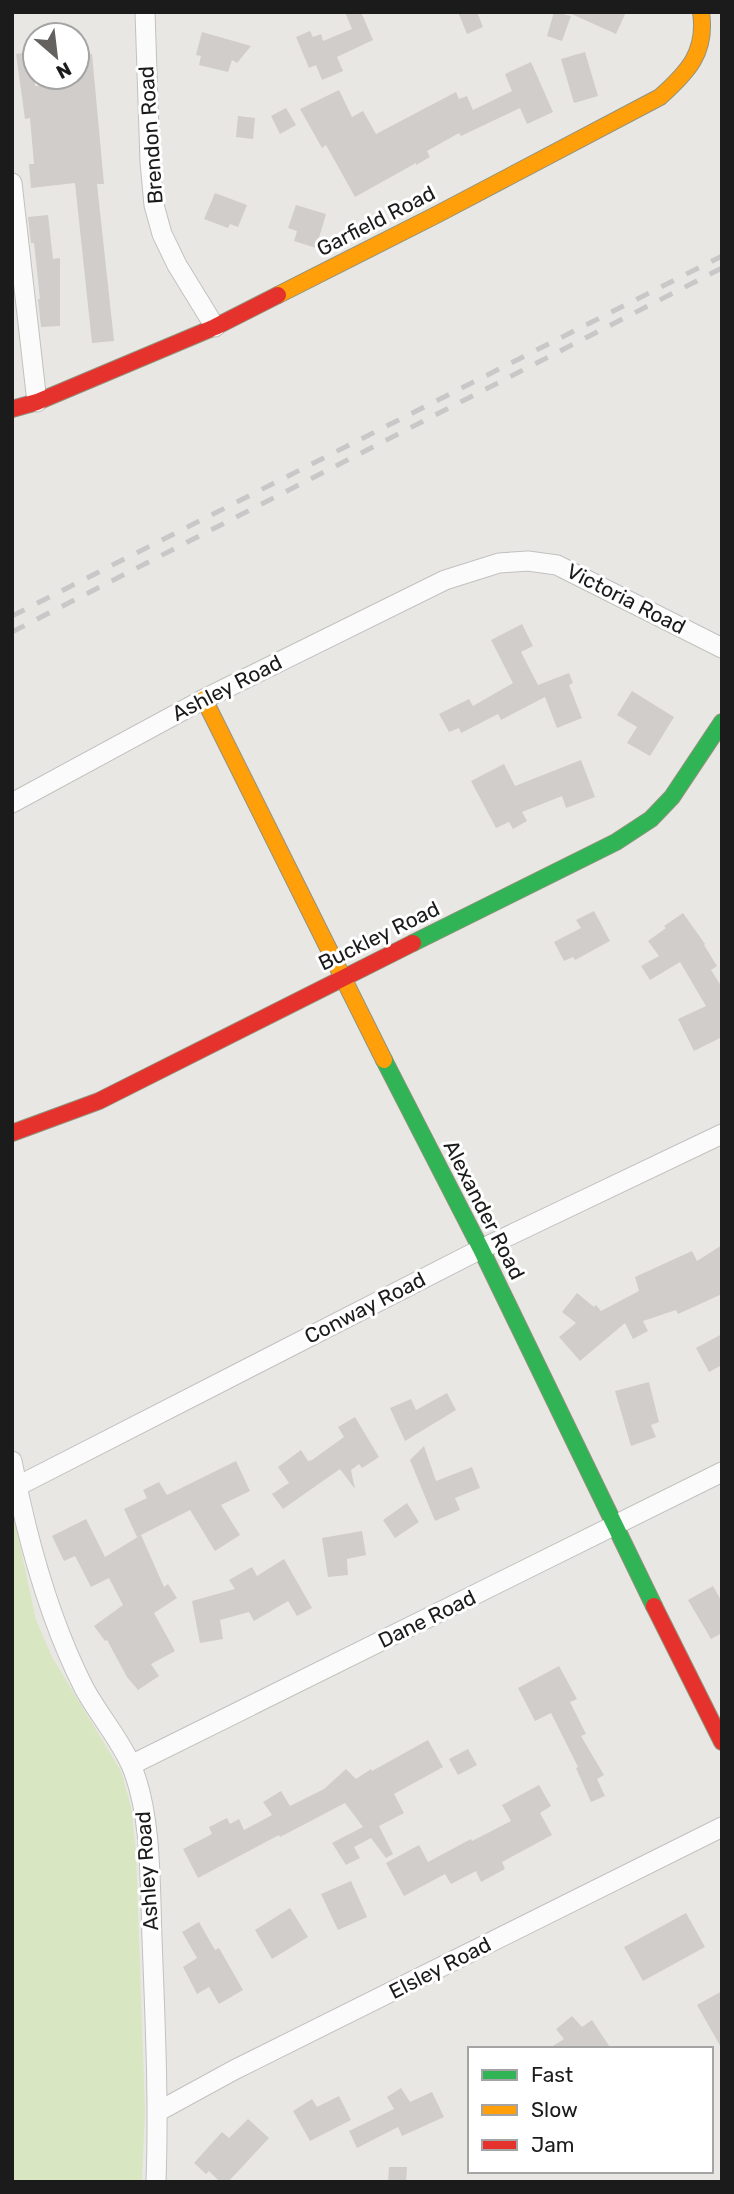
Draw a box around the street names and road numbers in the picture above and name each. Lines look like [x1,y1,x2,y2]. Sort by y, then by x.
street label: Brendon Road [133,65,168,205]
street label: Garfield Road [312,180,439,261]
street label: Victoria Road [563,558,690,639]
street label: Ashley Road [168,649,286,726]
street label: Buckley Road [314,895,443,976]
street label: Alexander Road [439,1136,530,1284]
street label: Conway Road [300,1266,429,1349]
street label: Dane Road [374,1584,480,1653]
street label: Ashley Road [130,1810,163,1932]
street label: Elsley Road [385,1931,495,2004]

